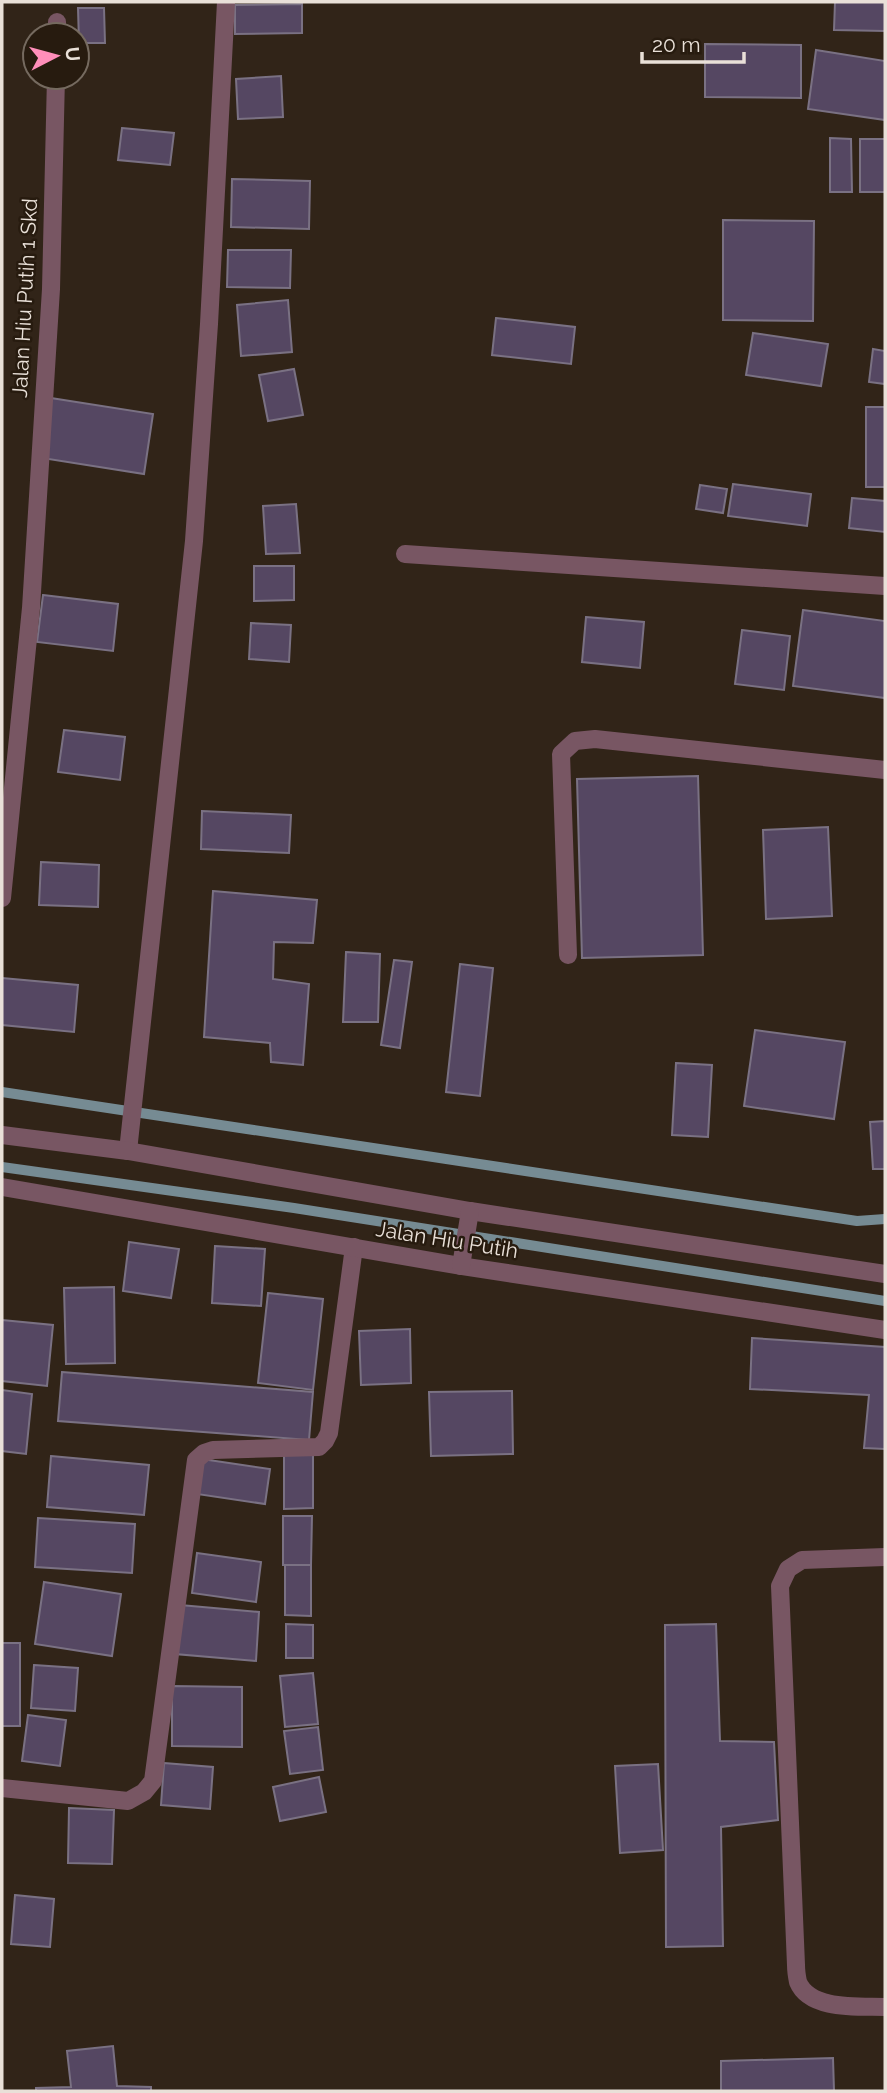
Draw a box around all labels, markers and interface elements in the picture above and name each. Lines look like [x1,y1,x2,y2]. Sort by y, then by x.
north arrow [21,21,91,91]
scale bar [642,21,744,65]
text: 20 m [652,32,700,57]
text: U [61,46,85,62]
street label: Jalan Hiu Putih 1 Skd [7,198,42,398]
street label: Jalan Hiu Putih [374,1216,520,1263]

